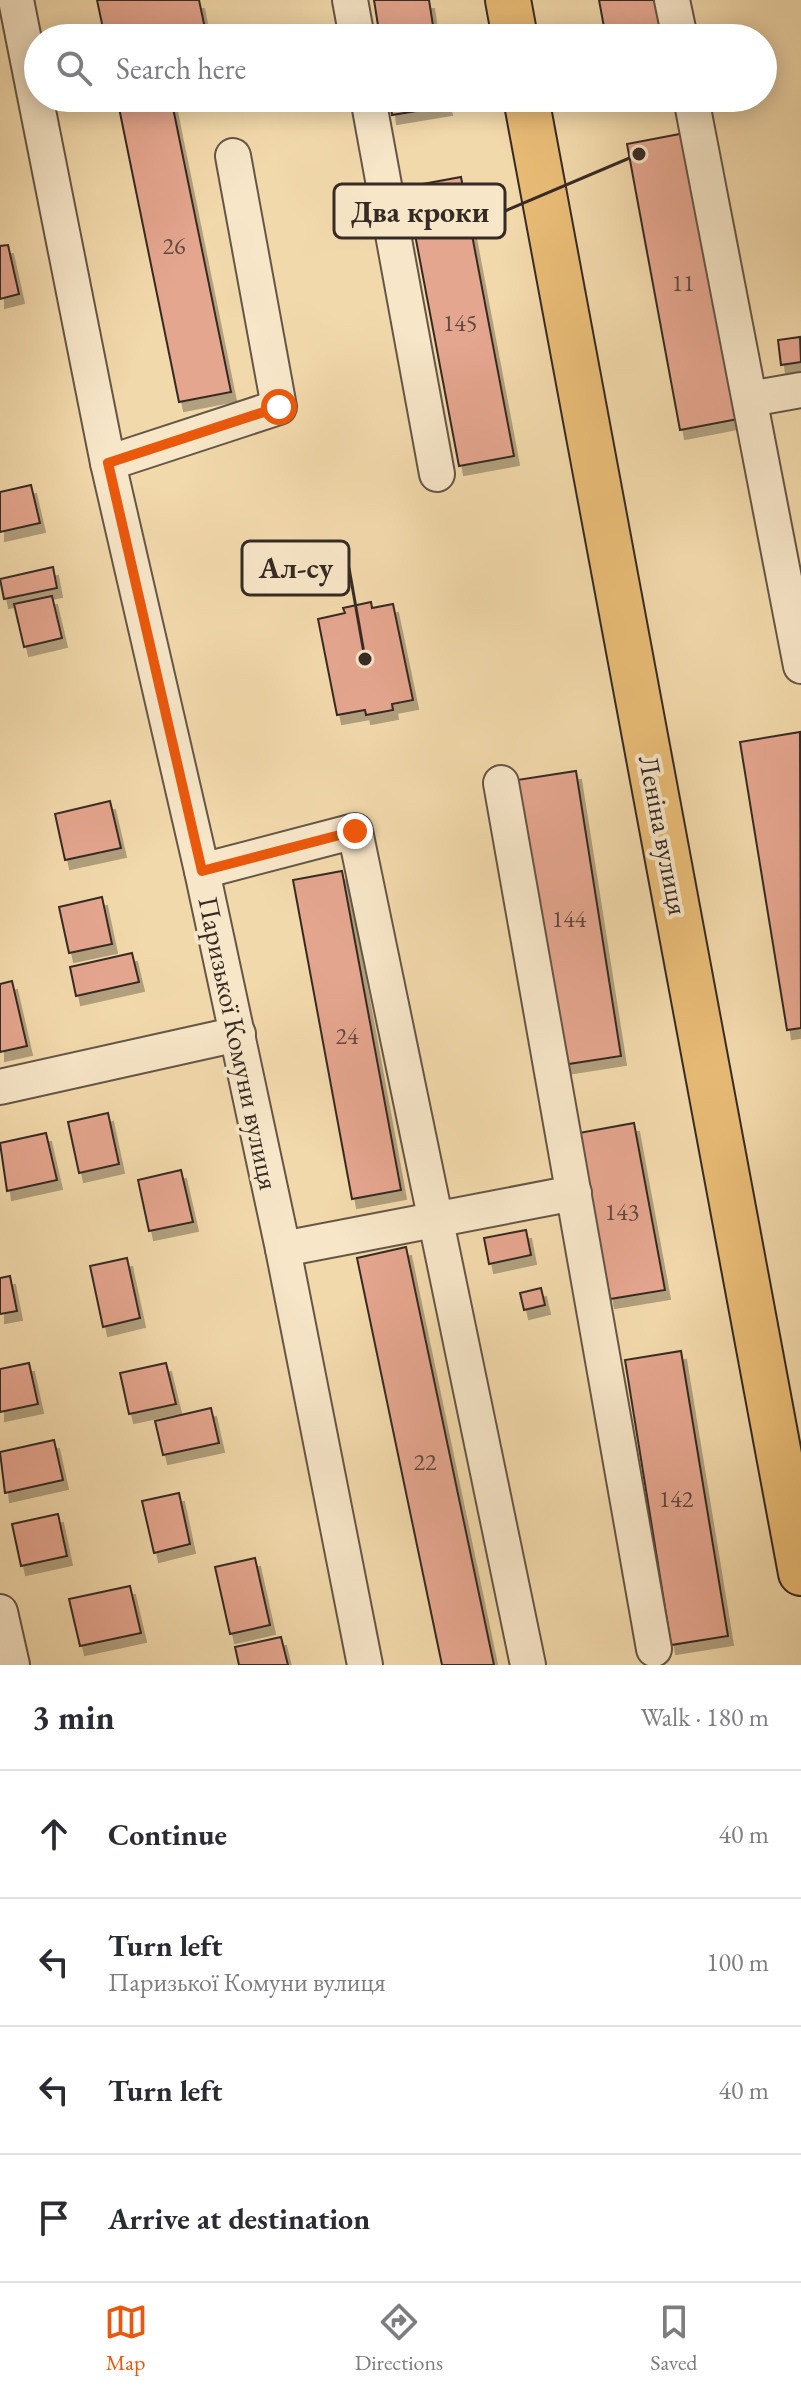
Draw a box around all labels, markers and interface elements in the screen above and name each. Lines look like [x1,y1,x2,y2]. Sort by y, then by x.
search box [24,24,777,112]
icon: search [52,46,96,90]
text: Search here [116,49,246,88]
callout: Два кроки [334,184,505,238]
text: Два кроки [351,192,489,231]
house number: 26 [162,230,186,261]
house number: 11 [671,267,695,298]
house number: 145 [443,307,477,338]
route start [261,389,297,425]
callout: Ал-су [242,541,349,595]
text: Ал-су [258,548,334,587]
street label: Леніна вулиця [631,752,697,918]
route end [337,813,373,849]
street label: Паризької Комуни вулиця [190,893,288,1193]
house number: 144 [552,903,587,934]
house number: 24 [335,1020,359,1051]
house number: 143 [605,1196,639,1227]
house number: 22 [413,1446,437,1477]
house number: 142 [659,1483,694,1514]
text: 3 min [32,1695,115,1739]
text: Walk · 180 m [641,1700,769,1734]
icon: ahead [32,1812,76,1856]
text: Continue [108,1815,227,1854]
text: 40 m [719,1817,769,1851]
text: Turn left [108,1926,222,1965]
icon: left [32,1940,76,1984]
text: 100 m [706,1945,769,1979]
text: Паризької Комуни вулиця [108,1965,386,1999]
icon: left [32,2068,76,2112]
text: Turn left [108,2071,222,2110]
text: 40 m [719,2073,769,2107]
icon: arrive [32,2196,76,2240]
text: Arrive at destination [108,2199,370,2238]
tab: Map [104,2300,148,2377]
tab: Directions [355,2300,443,2377]
tab: Saved [650,2300,697,2377]

